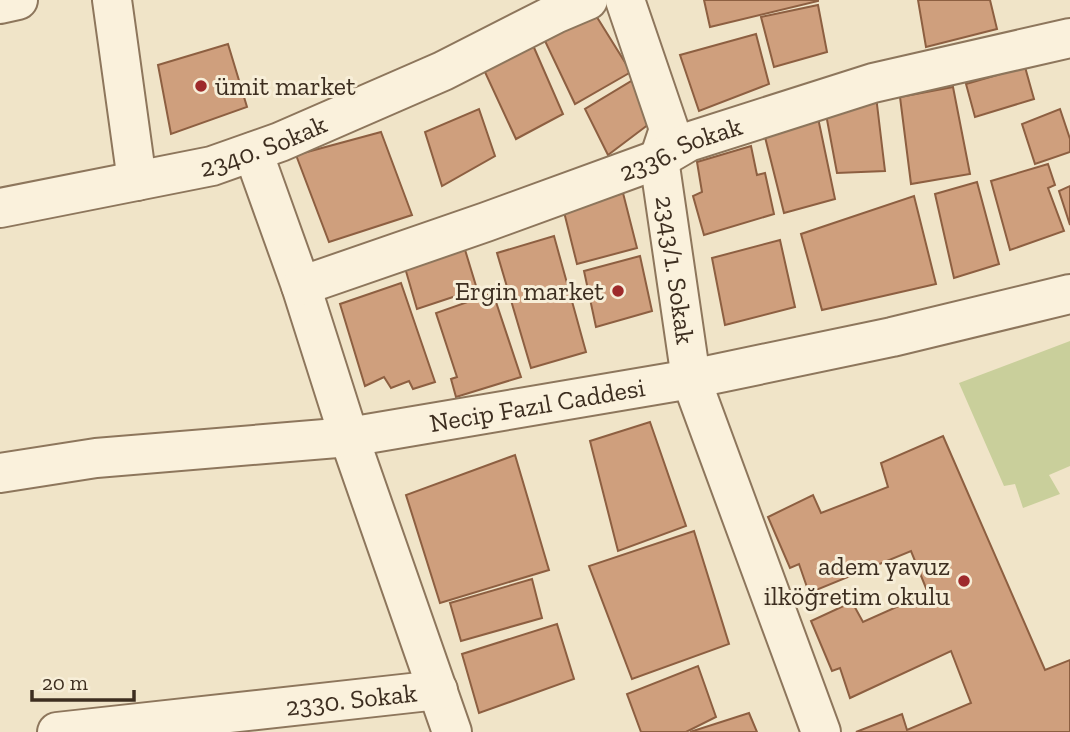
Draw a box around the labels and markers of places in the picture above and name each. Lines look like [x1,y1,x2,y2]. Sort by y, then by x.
place label: ümit market [215,70,356,102]
marker: ümit market [193,78,209,94]
place label: Ergin market [455,275,604,307]
marker: Ergin market [610,283,626,299]
place label: adem yavuz ilköğretim okulu [764,550,950,612]
marker: adem yavuz ilköğretim okulu [956,573,972,589]

